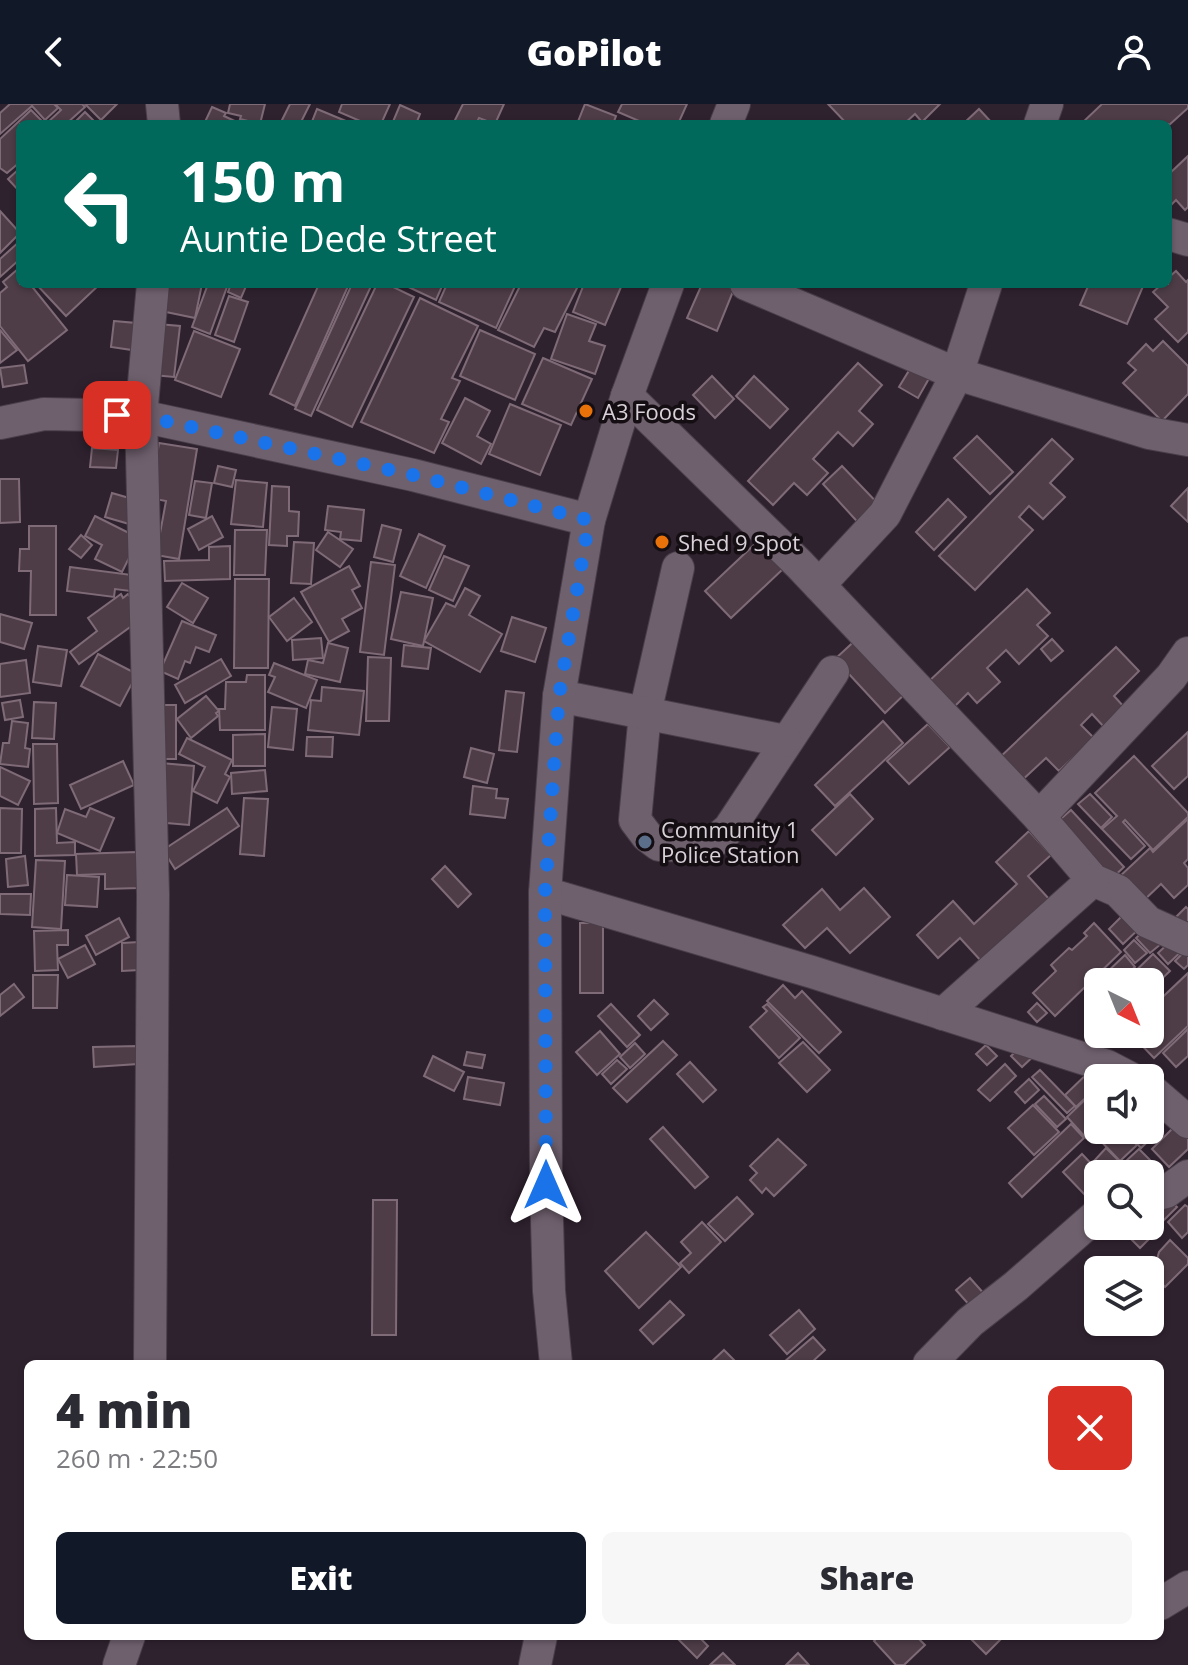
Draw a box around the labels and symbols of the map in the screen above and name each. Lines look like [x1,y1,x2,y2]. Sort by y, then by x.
pin [83,381,151,449]
place label: A3 Foods [602,396,696,426]
marker: A3 Foods [577,402,595,420]
place label: Shed 9 Spot [678,527,800,557]
marker: Shed 9 Spot [653,533,671,551]
place label: Community 1 Police Station [661,814,799,869]
marker: Community 1 Police Station [636,833,654,851]
north arrow [1084,968,1164,1048]
position arrow [504,1143,588,1227]

